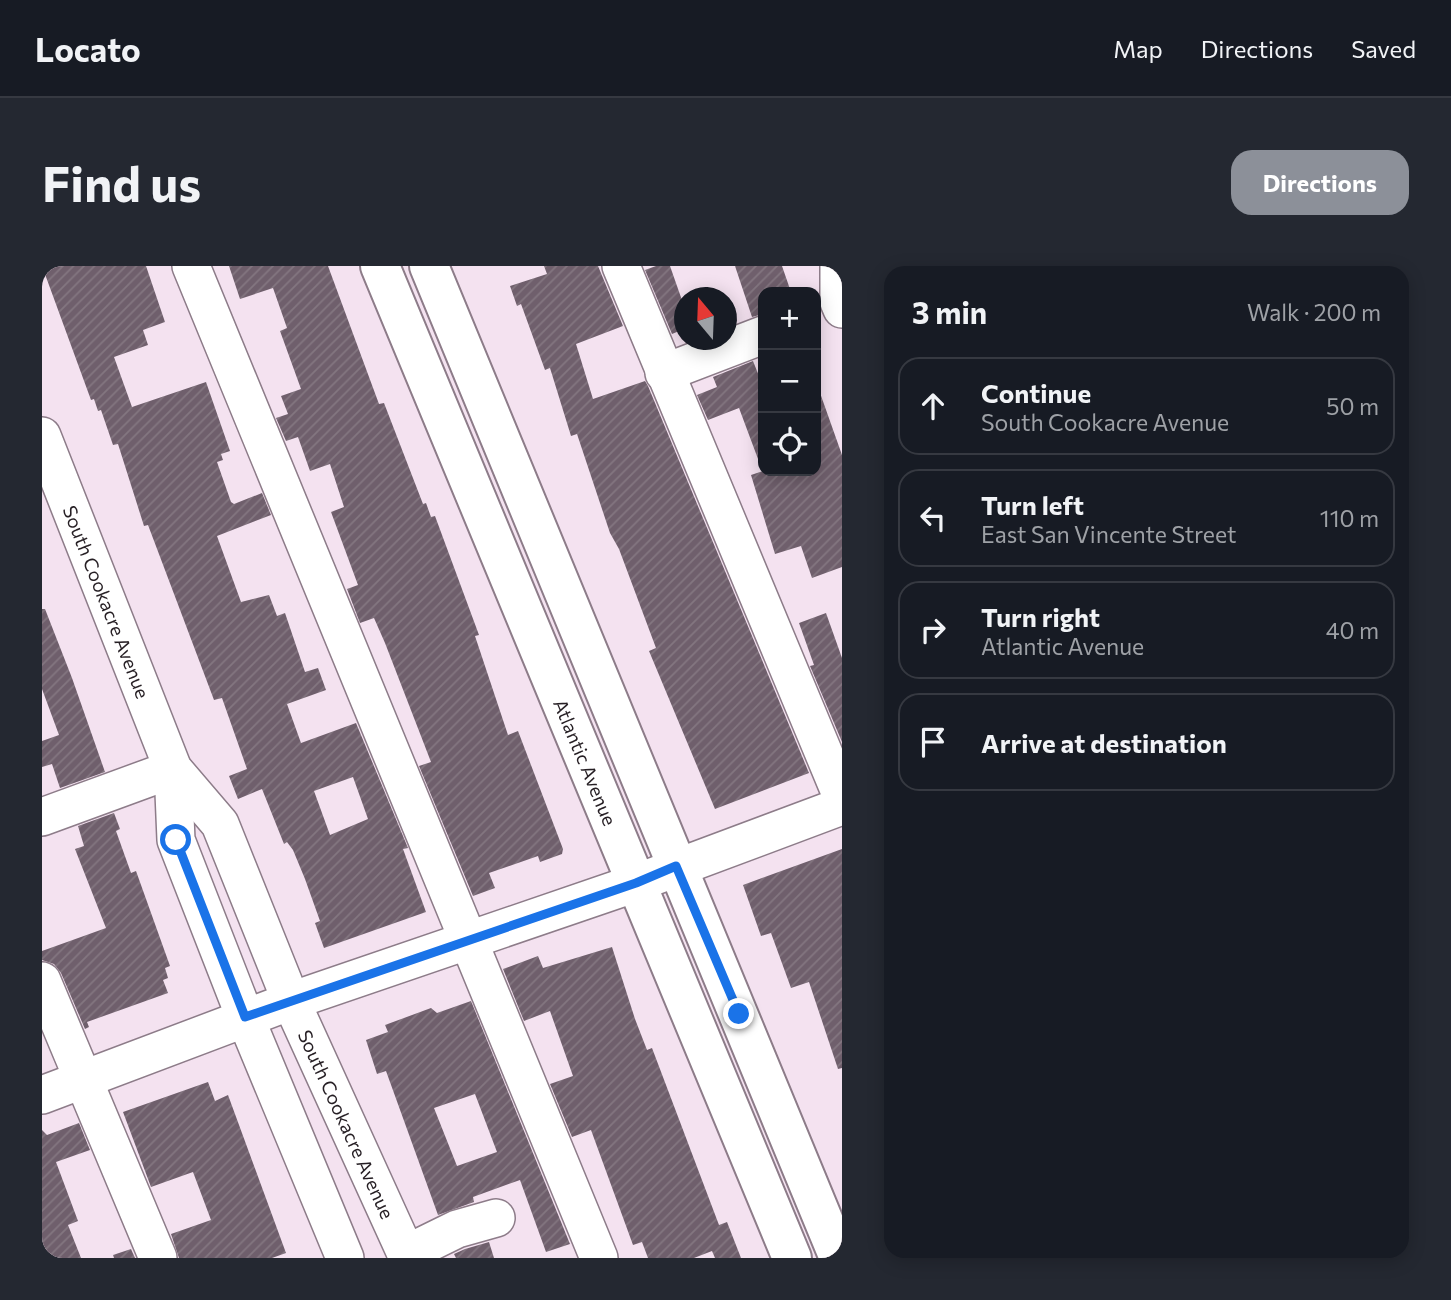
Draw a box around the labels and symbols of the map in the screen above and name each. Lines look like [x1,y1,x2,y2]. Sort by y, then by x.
north arrow [674,287,737,350]
street label: South Cookacre Avenue [59,502,155,701]
street label: Atlantic Avenue [549,695,622,829]
route start [160,824,191,855]
route end [723,998,754,1029]
street label: South Cookacre Avenue [294,1026,400,1222]

